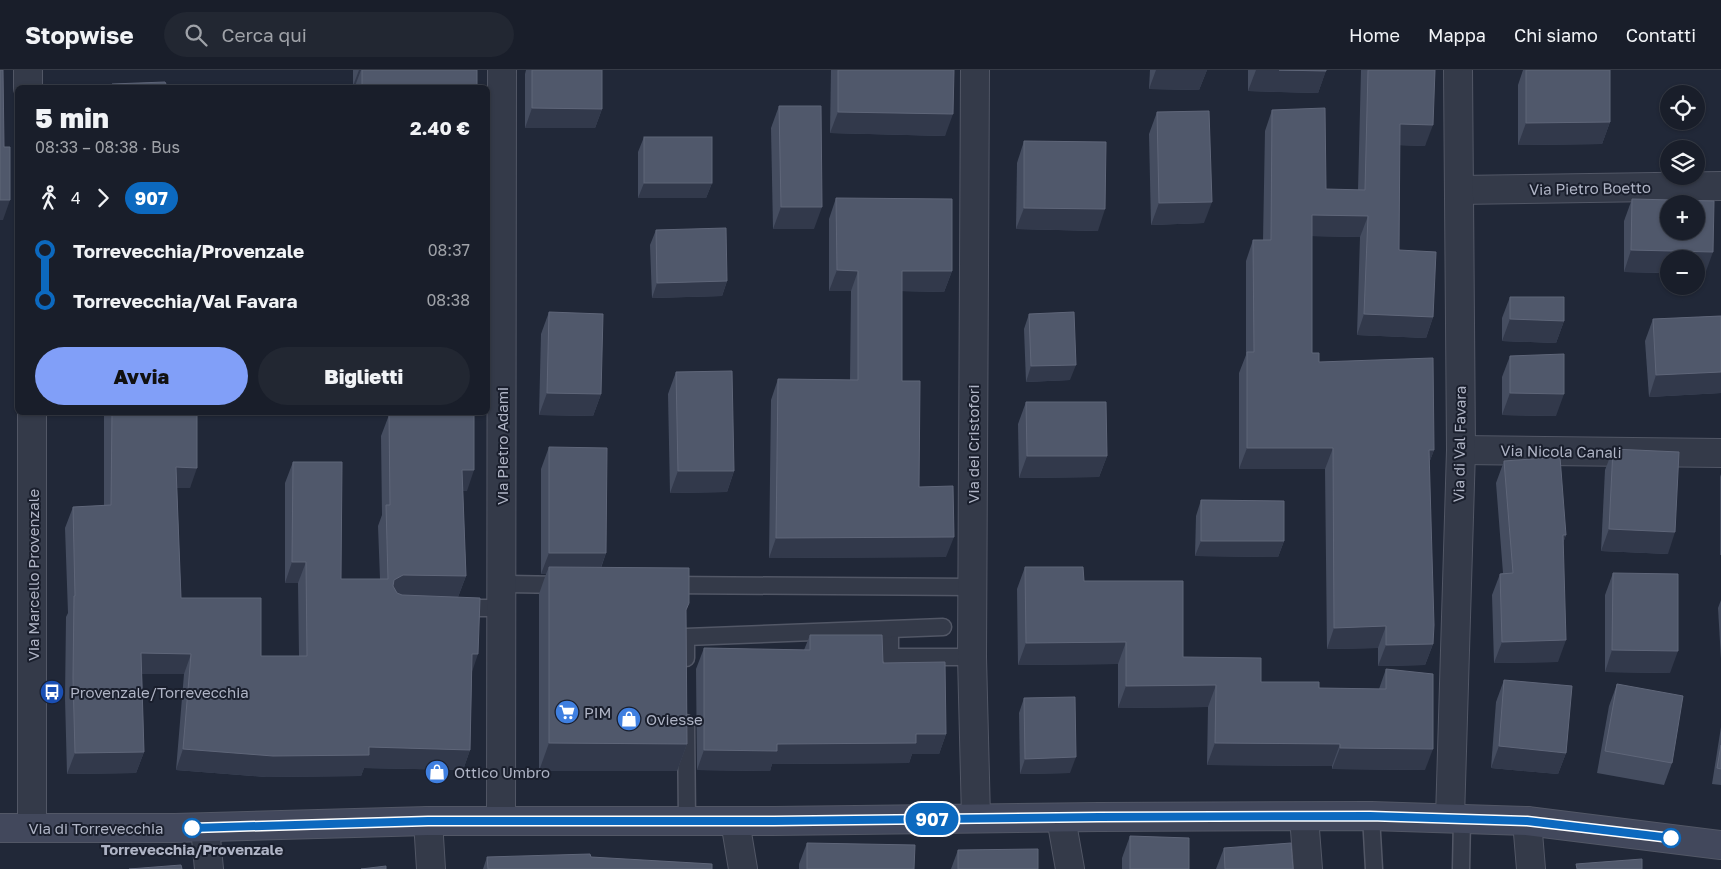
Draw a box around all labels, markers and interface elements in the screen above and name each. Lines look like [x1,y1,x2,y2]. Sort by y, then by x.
search box [164,12,514,57]
text: Stopwise [25,20,134,49]
icon: search [182,21,210,49]
text: Cerca qui [222,23,307,46]
text: Home [1349,24,1400,46]
text: Mappa [1428,24,1486,46]
text: Chi siamo [1514,24,1598,46]
text: Contatti [1626,24,1696,46]
map controls [1660,85,1705,295]
button: locate [1660,85,1705,130]
text: 5 min [35,101,109,134]
text: 2.40 € [410,116,470,139]
text: 08:33 – 08:38 · Bus [35,137,180,157]
button: layers [1660,140,1705,185]
street label: Via Pietro Boetto [1529,178,1651,198]
icon: walk [35,184,63,212]
icon: forward [89,184,117,212]
text: 907 [135,187,168,209]
text: 4 [71,188,81,208]
button: + [1660,195,1705,240]
text: Torrevecchia/Provenzale [73,239,304,262]
text: 08:37 [428,240,470,260]
button: − [1660,250,1705,295]
text: Torrevecchia/Val Favara [73,289,297,312]
text: 08:38 [426,290,470,310]
button: Avvia [35,347,248,405]
button: Biglietti [258,347,470,405]
street label: Via dei Cristofori [964,384,982,504]
street label: Via di Val Favara [1449,385,1469,503]
street label: Via Pietro Adami [493,387,511,505]
street label: Via Nicola Canali [1500,441,1622,461]
street label: Via Marcello Provenzale [24,489,42,661]
bus stop icon: Provenzale/Torrevecchia [39,679,65,705]
place label: Provenzale/Torrevecchia [70,683,249,701]
supermarket icon: PIM [554,699,580,725]
place label: PIM [584,703,611,721]
shop icon: Oviesse [616,706,642,732]
place label: Oviesse [646,710,703,728]
shop icon: Ottico Umbro [424,759,450,785]
place label: Ottico Umbro [454,763,550,781]
line badge: 907 [903,803,961,835]
text: 907 [916,808,948,830]
marker: Torrevecchia/Provenzale [182,818,202,838]
street label: Via di Torrevecchia [28,819,164,837]
unlabelled marker [1661,828,1681,848]
place label: Torrevecchia/Provenzale [101,840,283,858]

